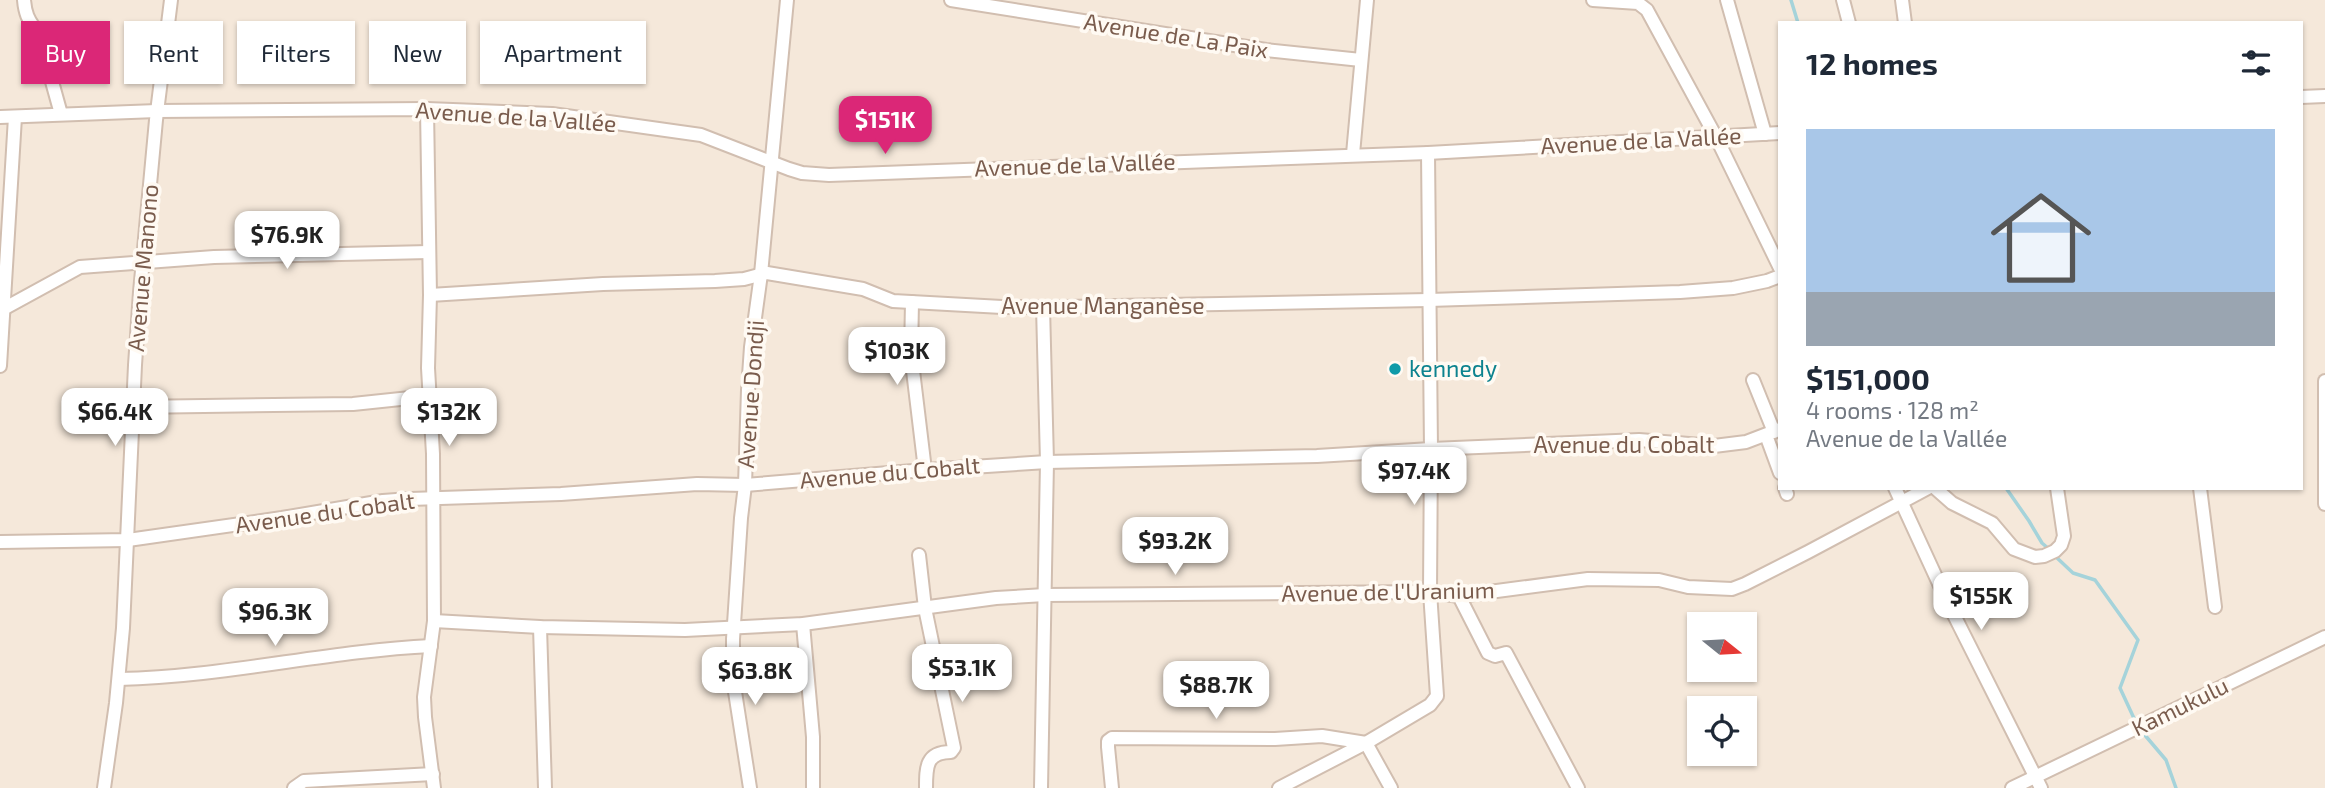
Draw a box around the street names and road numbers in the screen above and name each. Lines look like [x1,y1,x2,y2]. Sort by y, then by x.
street label: Avenue de La Paix [1082,7,1270,63]
street label: Avenue de la Vallée [415,95,617,137]
street label: Avenue de la Vallée [1540,121,1742,159]
street label: Avenue de la Vallée [974,146,1176,182]
street label: Avenue Manono [121,183,163,353]
street label: Avenue Manganèse [1001,291,1205,319]
street label: Avenue Dondji [731,319,769,469]
street label: Avenue du Cobalt [1534,430,1715,458]
street label: Avenue du Cobalt [799,450,982,494]
street label: Avenue du Cobalt [233,486,417,538]
street label: Avenue de l'Uranium [1281,575,1495,607]
street label: Kamukulu [2127,671,2233,742]

